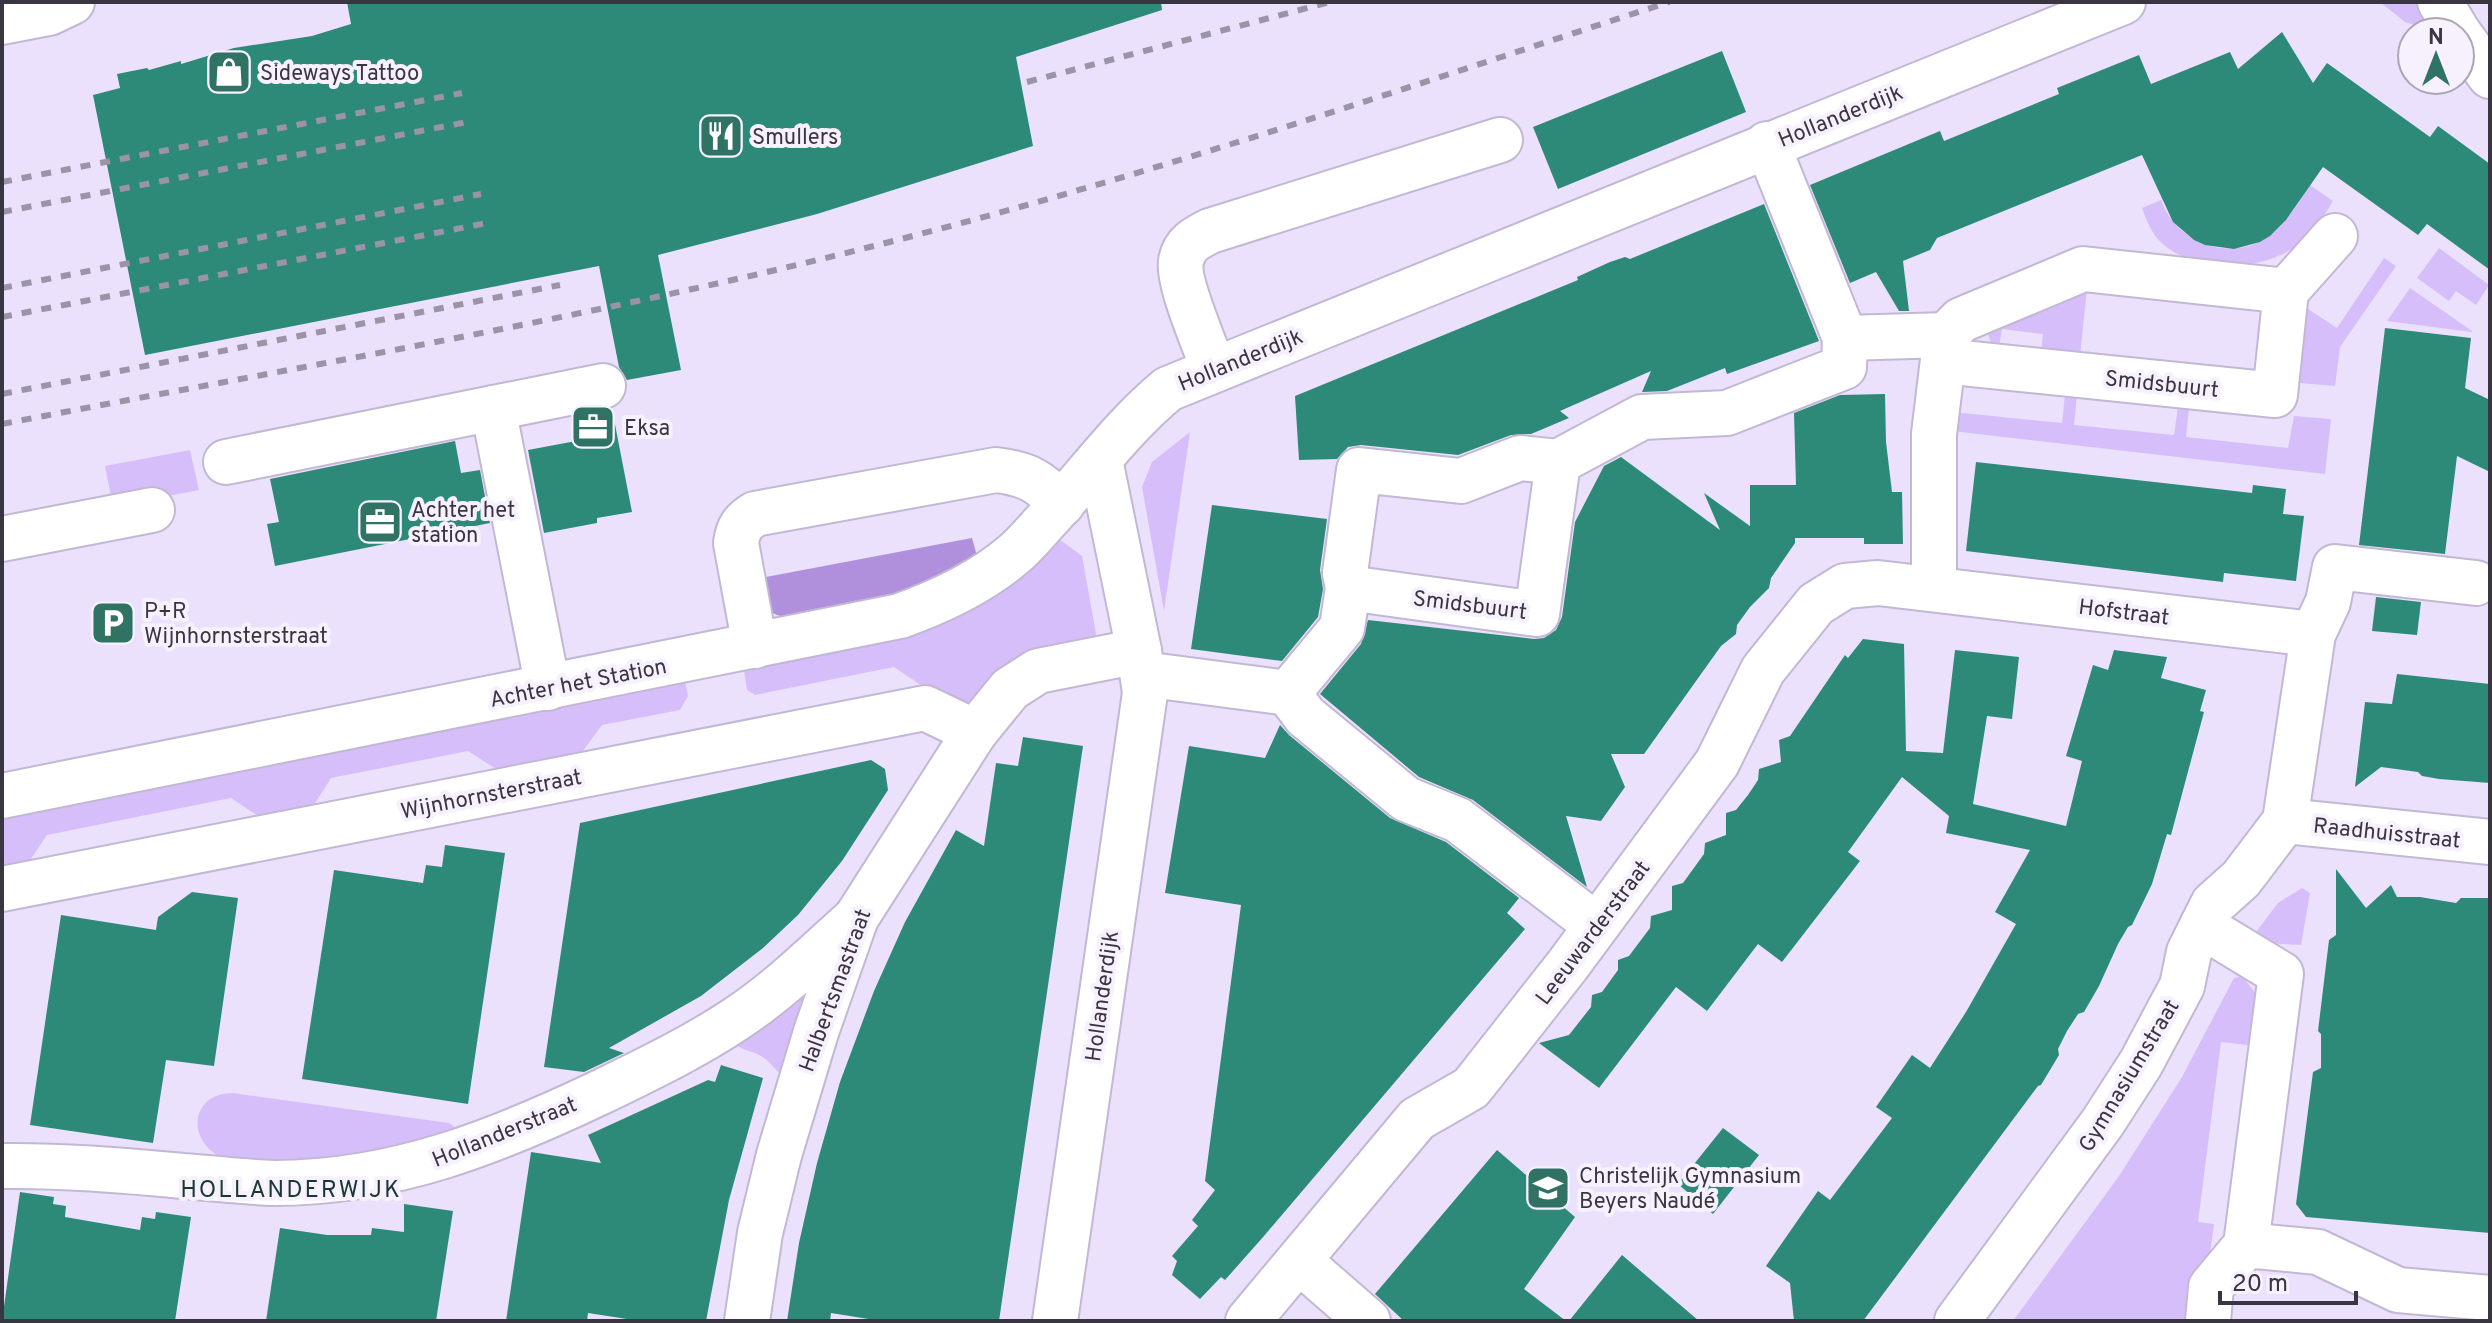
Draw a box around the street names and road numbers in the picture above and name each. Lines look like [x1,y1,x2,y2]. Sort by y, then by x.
street label: Hollanderdijk [1775,80,1907,155]
street label: Hollanderdijk [1175,324,1307,399]
street label: Smidsbuurt [2103,366,2220,405]
street label: Smidsbuurt [1411,586,1528,627]
street label: Hofstraat [2077,595,2171,632]
street label: Achter het Station [488,654,669,715]
street label: Wijnhornsterstraat [399,765,584,826]
street label: Raadhuisstraat [2312,813,2462,856]
street label: Leeuwarderstraat [1531,856,1657,1011]
street label: Halbertsmastraat [794,906,878,1076]
street label: Hollanderdijk [1081,929,1126,1064]
street label: Gymnasiumstraat [2074,995,2186,1158]
street label: Hollanderstraat [429,1092,581,1175]

